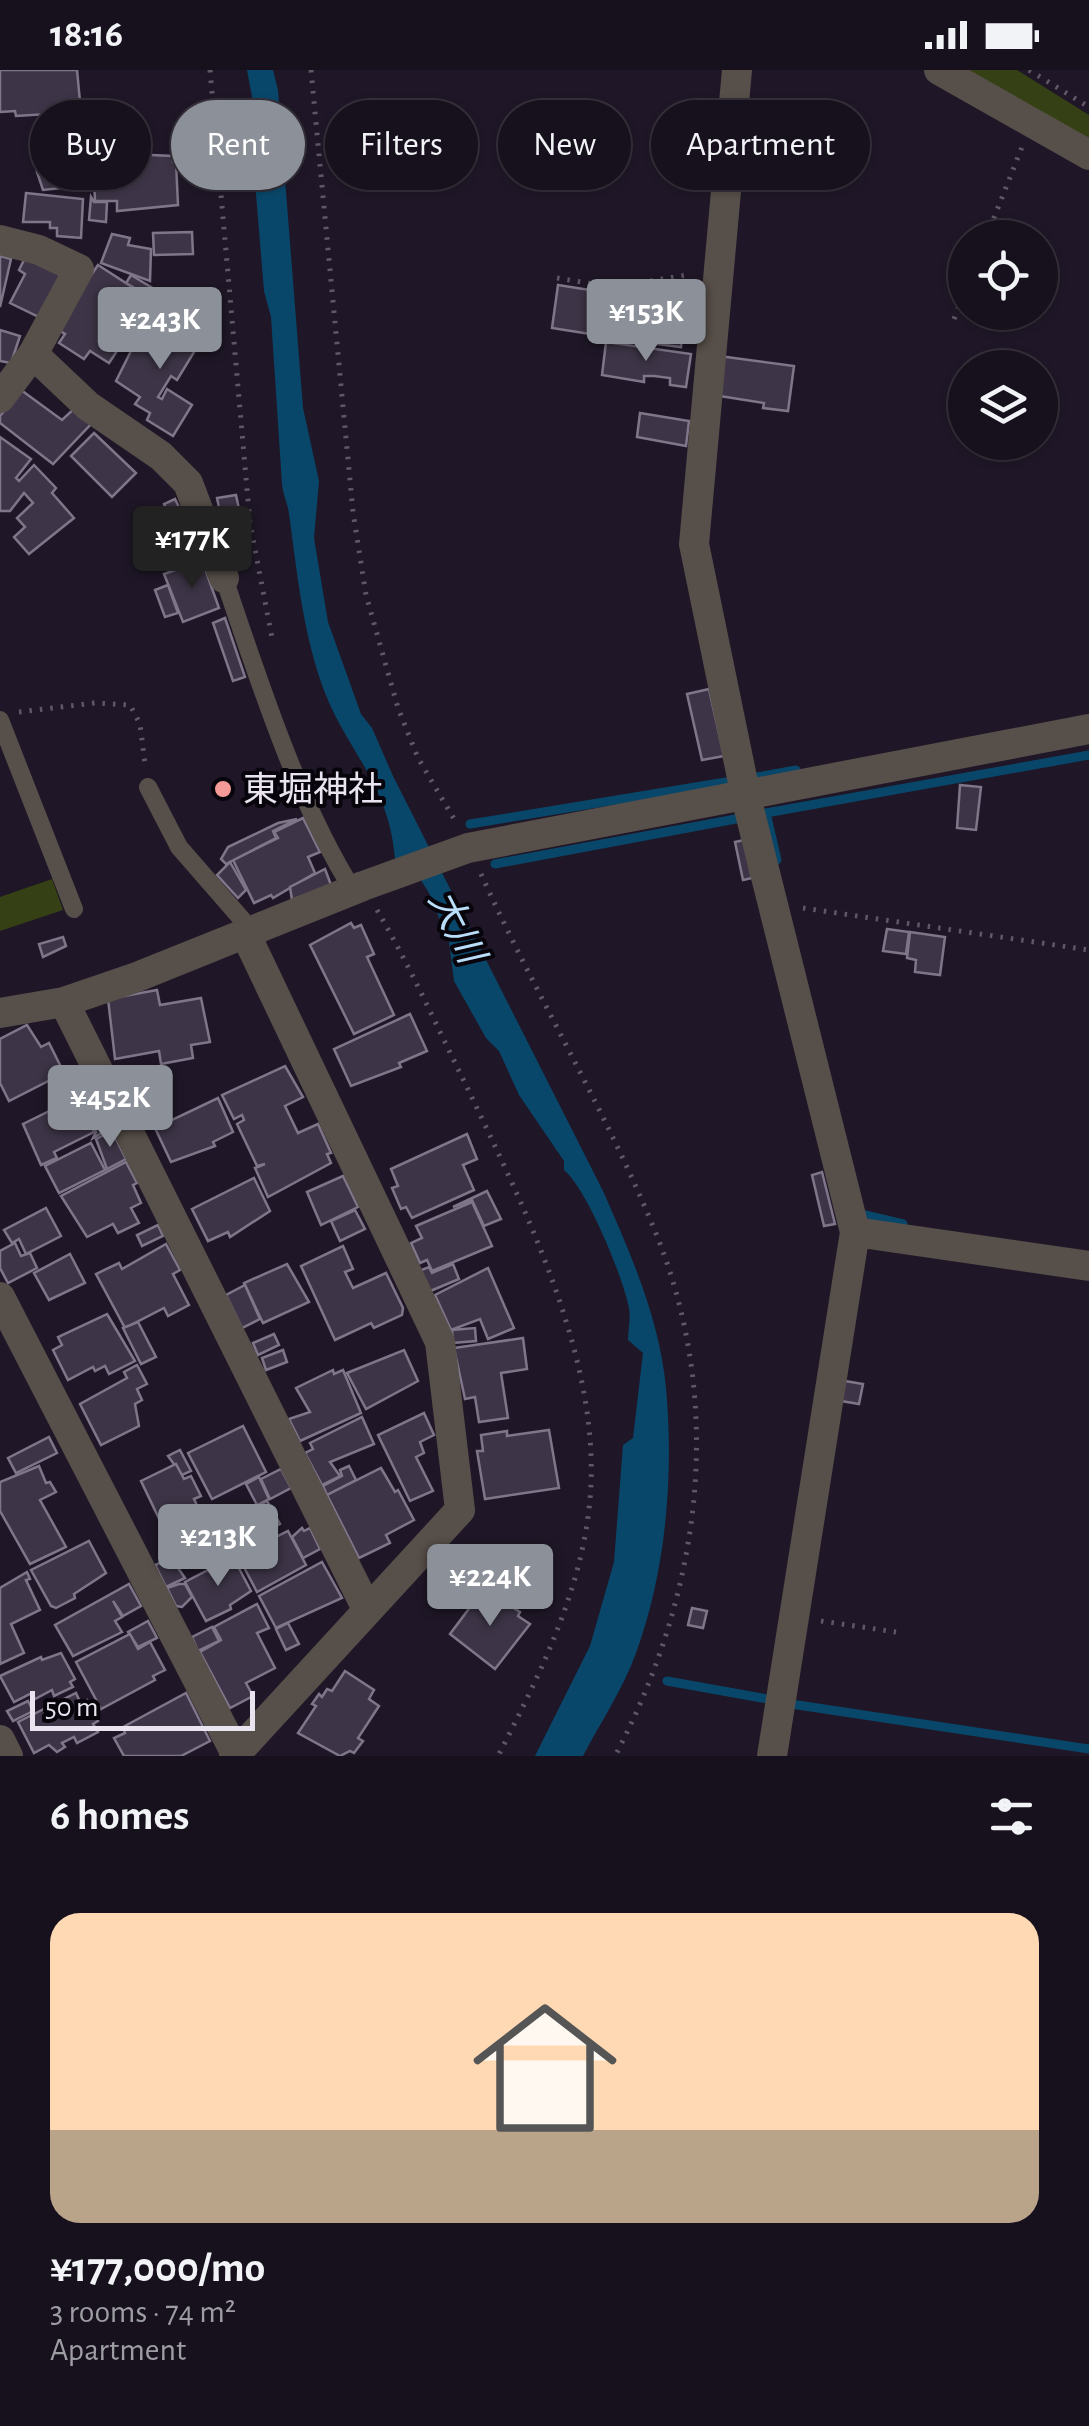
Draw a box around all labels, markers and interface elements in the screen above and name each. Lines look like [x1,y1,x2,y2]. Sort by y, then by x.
text: 18:16 [50,16,123,54]
chip: Buy [30,100,151,190]
chip: Rent [171,100,305,190]
chip: Filters [325,100,478,190]
chip: New [498,100,631,190]
chip: Apartment [651,100,870,190]
map controls [948,220,1058,460]
button: locate [948,220,1058,330]
pin: ¥153K [576,279,716,364]
pin: ¥243K [90,287,230,372]
text: ¥153K [609,295,683,327]
text: ¥243K [120,303,200,335]
button: layers [948,350,1058,460]
pin: ¥177K [122,506,262,591]
text: ¥177K [155,522,229,554]
place label: 東堀神社 [243,771,383,808]
marker: 東堀神社 [212,778,234,800]
water label: 大川 [421,884,493,973]
pin: ¥452K [40,1065,180,1150]
text: ¥452K [70,1081,150,1113]
pin: ¥213K [148,1504,288,1589]
text: ¥213K [180,1520,256,1552]
pin: ¥224K [420,1544,560,1629]
text: ¥224K [449,1560,531,1592]
scale bar [30,1686,255,1730]
text: 50 m [45,1694,99,1722]
icon: filters [984,1789,1039,1844]
text: 6 homes [50,1795,189,1837]
icon: home [455,1978,635,2158]
text: ¥177,000/mo [50,2247,265,2289]
text: 3 rooms · 74 m² [50,2296,236,2328]
text: Apartment [50,2334,186,2366]

